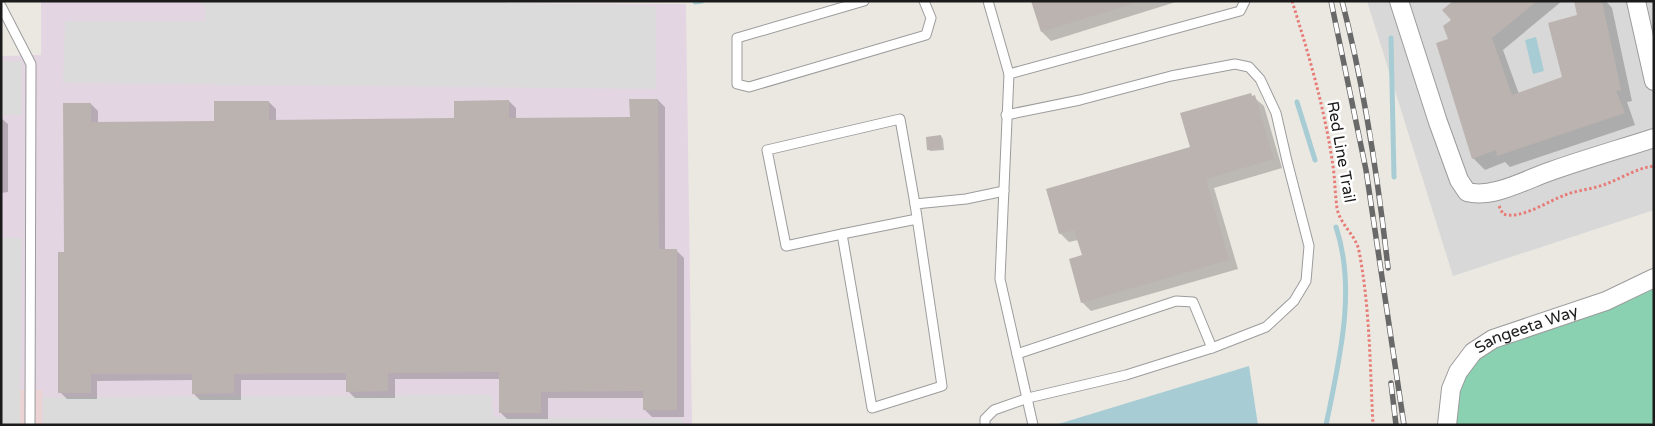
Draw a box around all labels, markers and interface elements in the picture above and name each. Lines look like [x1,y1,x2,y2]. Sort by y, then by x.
street label: Red Line Trail [1322,100,1360,204]
street label: Sangeeta Way [1471,301,1581,358]

